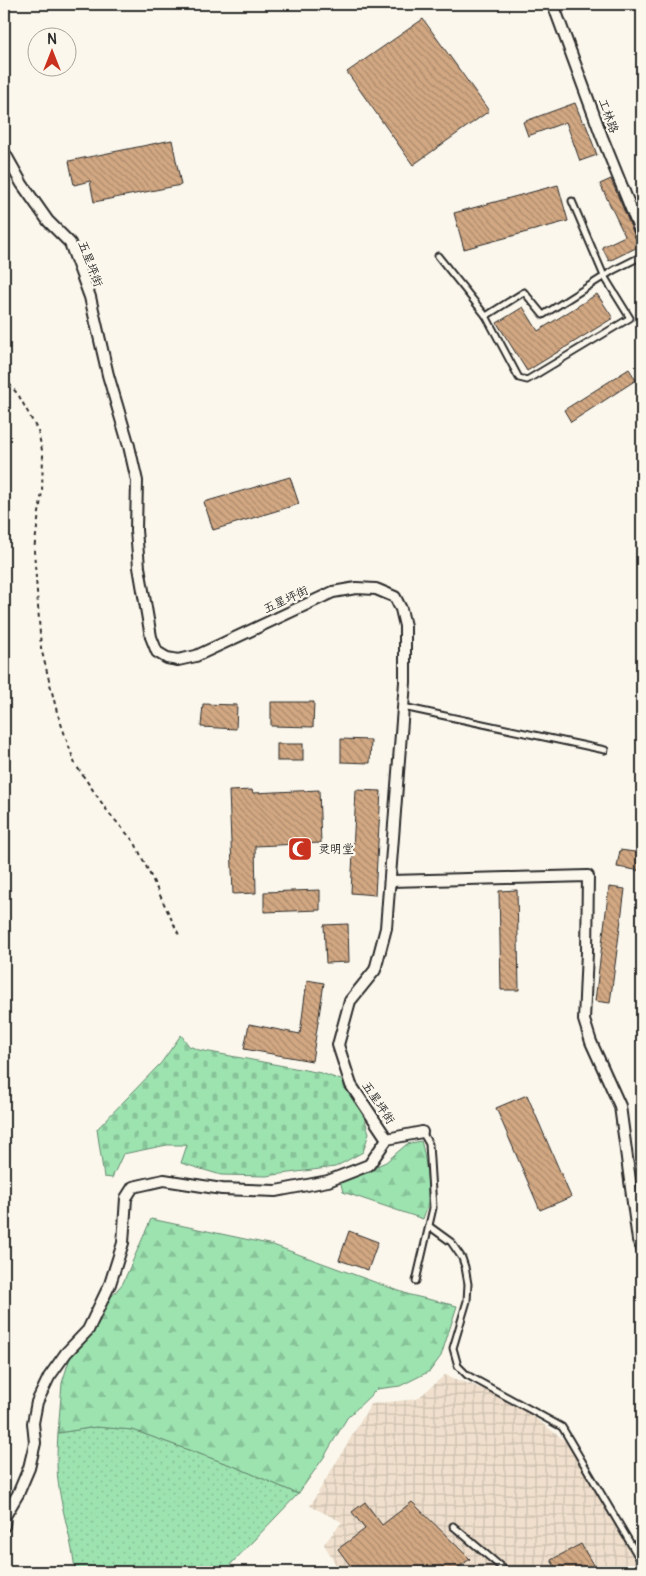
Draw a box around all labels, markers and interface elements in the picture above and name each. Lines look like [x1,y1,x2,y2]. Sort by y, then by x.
north arrow [28,28,78,78]
text: N [47,31,57,48]
street label: 工林路 [595,97,621,135]
street label: 五星坪街 [74,239,106,289]
street label: 五星坪街 [261,583,311,617]
mosque icon: 灵明堂 [287,836,313,862]
place label: 灵明堂 [318,842,354,857]
street label: 五星坪街 [358,1079,398,1127]

